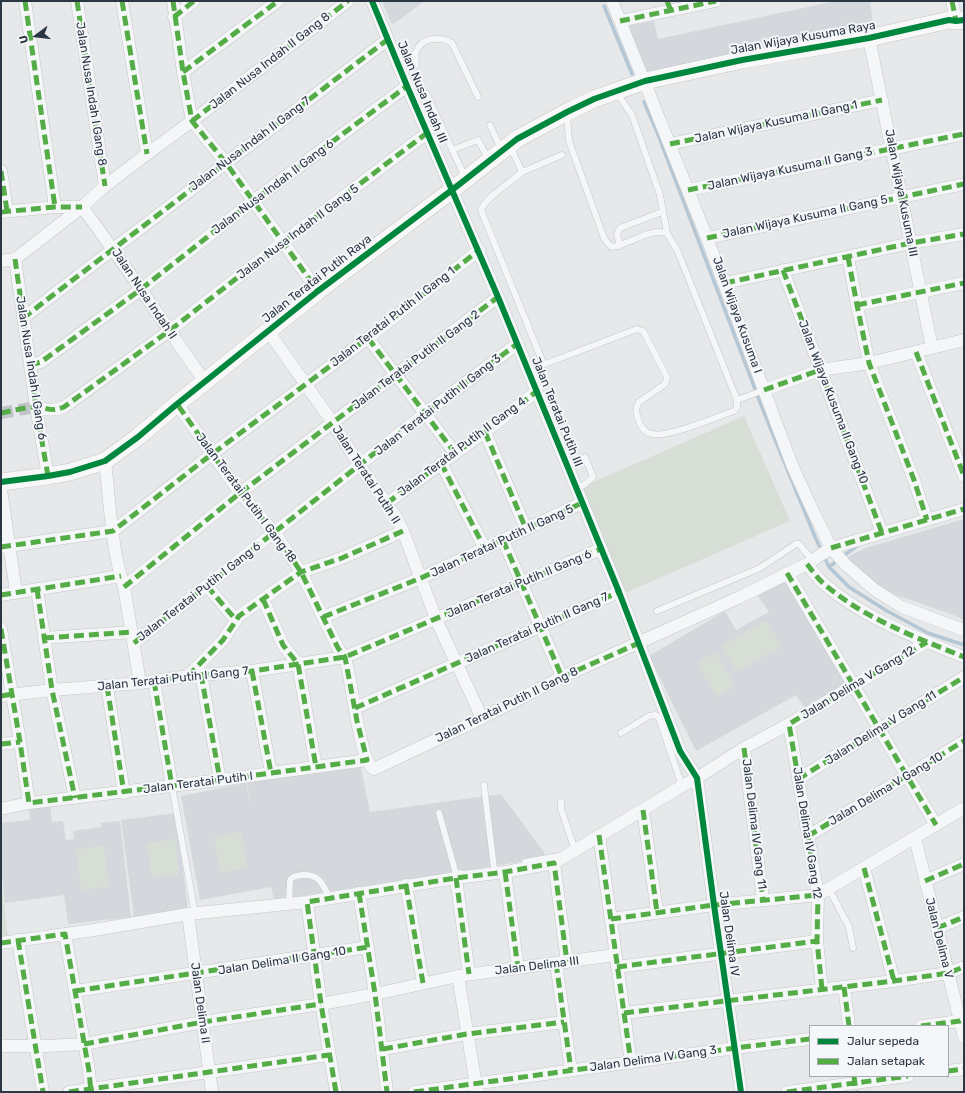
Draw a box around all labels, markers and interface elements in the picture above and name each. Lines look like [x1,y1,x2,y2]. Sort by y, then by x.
street label: Jalan Nusa Indah II Gang 8 [207,9,333,113]
north arrow [16,16,56,56]
street label: Jalan Wijaya Kusuma Raya [729,18,877,58]
street label: Jalan Nusa Indah I Gang 8 [72,21,110,167]
text: U [17,34,31,45]
street label: Jalan Nusa Indah III [394,39,450,145]
street label: Jalan Nusa Indah II Gang 7 [187,94,313,194]
street label: Jalan Wijaya Kusuma II Gang 1 [693,98,859,146]
street label: Jalan Wijaya Kusuma III [882,128,920,258]
street label: Jalan Nusa Indah II Gang 6 [209,137,337,237]
street label: Jalan Wijaya Kusuma II Gang 3 [706,144,874,194]
street label: Jalan Nusa Indah II Gang 5 [234,182,362,282]
street label: Jalan Wijaya Kusuma II Gang 5 [721,192,889,242]
street label: Jalan Teratai Putih Raya [259,232,375,326]
street label: Jalan Nusa Indah II [108,246,180,342]
street label: Jalan Wijaya Kusuma I [709,255,765,375]
street label: Jalan Teratai Putih II Gang 1 [328,264,458,370]
street label: Jalan Nusa Indah I Gang 6 [13,295,49,441]
street label: Jalan Teratai Putih II Gang 2 [349,307,483,413]
street label: Jalan Wijaya Kusuma II Gang 10 [795,318,871,486]
street label: Jalan Teratai Putih II Gang 3 [372,351,504,459]
street label: Jalan Teratai Putih III [528,355,586,469]
street label: Jalan Teratai Putih II Gang 4 [395,394,529,500]
street label: Jalan Teratai Putih II [329,423,403,527]
street label: Jalan Teratai Putih I Gang 18 [193,430,299,566]
street label: Jalan Teratai Putih II Gang 5 [428,501,576,581]
street label: Jalan Teratai Putih I Gang 6 [134,539,264,645]
street label: Jalan Teratai Putih II Gang 6 [444,547,594,621]
street label: Jalan Teratai Putih II Gang 7 [463,590,611,666]
street label: Jalan Delima V Gang 12 [799,643,917,723]
street label: Jalan Teratai Putih I Gang 7 [97,664,249,694]
street label: Jalan Teratai Putih II Gang 8 [433,664,581,746]
street label: Jalan Delima V Gang 11 [823,688,939,768]
street label: Jalan Delima V Gang 10 [826,749,946,829]
street label: Jalan Delima IV Gang 11 [739,758,769,890]
street label: Jalan Delima IV Gang 12 [789,766,825,900]
street label: Jalan Teratai Putih I [142,769,254,797]
street label: Jalan Delima IV [716,890,742,978]
street label: Jalan Delima V [922,896,956,980]
street label: Jalan Delima II Gang 10 [217,944,347,978]
street label: Jalan Delima III [494,954,580,978]
street label: Jalan Delima II [187,962,213,1044]
legend [809,1025,949,1077]
text: Jalur sepeda [847,1034,919,1048]
street label: Jalan Delima IV Gang 3 [588,1043,718,1075]
text: Jalan setapak [847,1054,925,1068]

